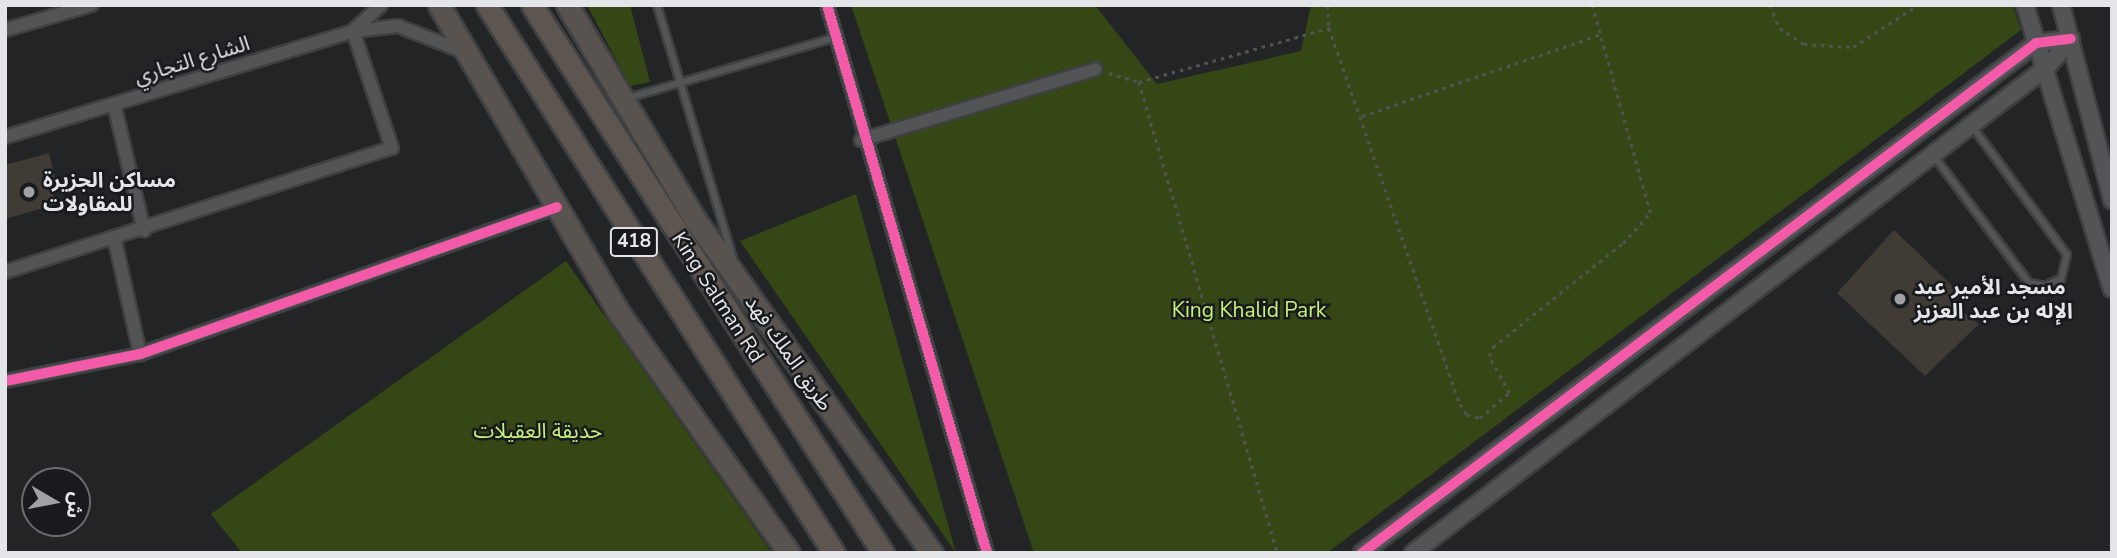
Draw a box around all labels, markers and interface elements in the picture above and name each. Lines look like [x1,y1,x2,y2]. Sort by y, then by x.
street label: الشارع التجاري [131,30,253,90]
place label: مساكن الجزيرة للمقاولات [43,167,176,217]
marker: مساكن الجزيرة للمقاولات [21,184,37,200]
road number: 418 [610,226,658,258]
street label: King Salman Rd [666,227,770,367]
place label: مسجد الأمير عبد الإله بن عبد العزيز [1914,274,2073,324]
street label: طريق الملك فهد [740,290,838,416]
marker: مسجد الأمير عبد الإله بن عبد العزيز [1892,291,1908,307]
park label: King Khalid Park [1172,297,1326,323]
park label: حديقة العقيلات [474,418,602,444]
north arrow [21,467,91,537]
text: ش [60,490,90,520]

